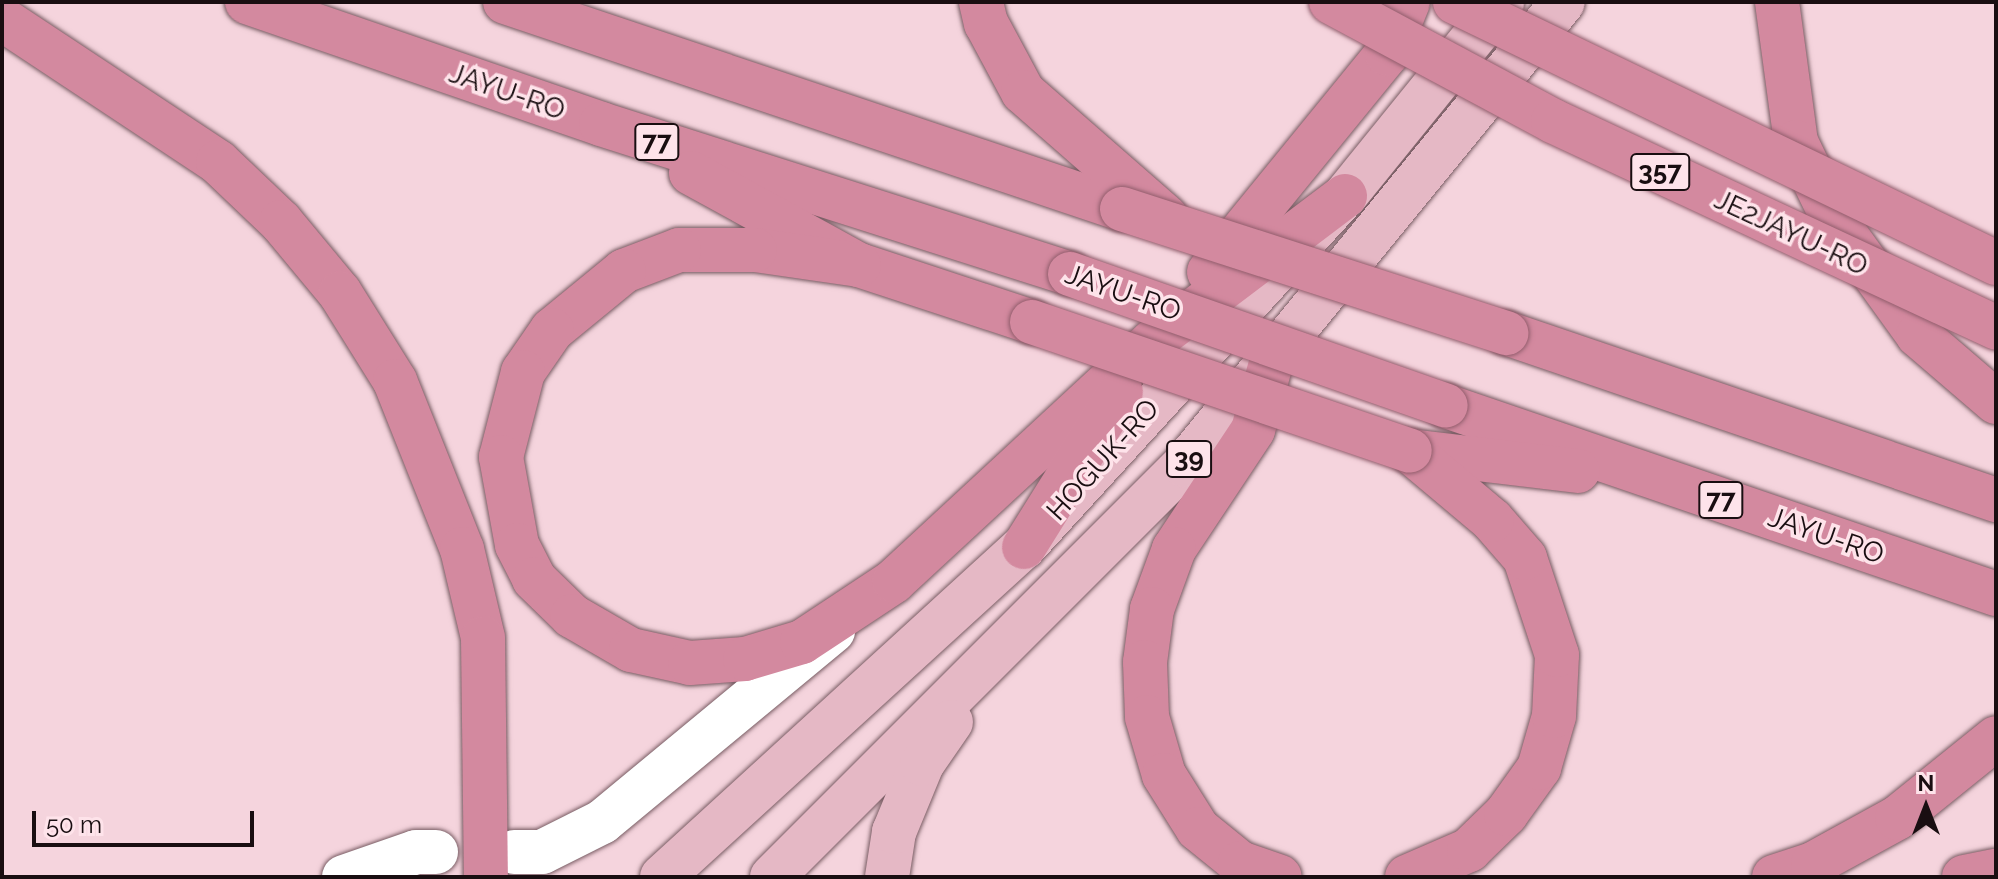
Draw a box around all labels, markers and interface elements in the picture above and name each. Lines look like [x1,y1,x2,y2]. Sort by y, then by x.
street label: JAYU-RO [445,57,569,127]
road number: 77 [633,120,681,164]
road number: 357 [1630,150,1690,194]
street label: JE2JAYU-RO [1709,183,1873,283]
street label: JAYU-RO [1061,258,1185,328]
street label: HOGUK-RO [1040,392,1166,528]
road number: 39 [1165,437,1213,481]
road number: 77 [1697,478,1745,522]
street label: JAYU-RO [1764,501,1888,571]
north arrow [1886,767,1966,847]
text: N [1918,770,1934,796]
scale bar [36,795,258,845]
text: 50 m [46,810,102,839]

